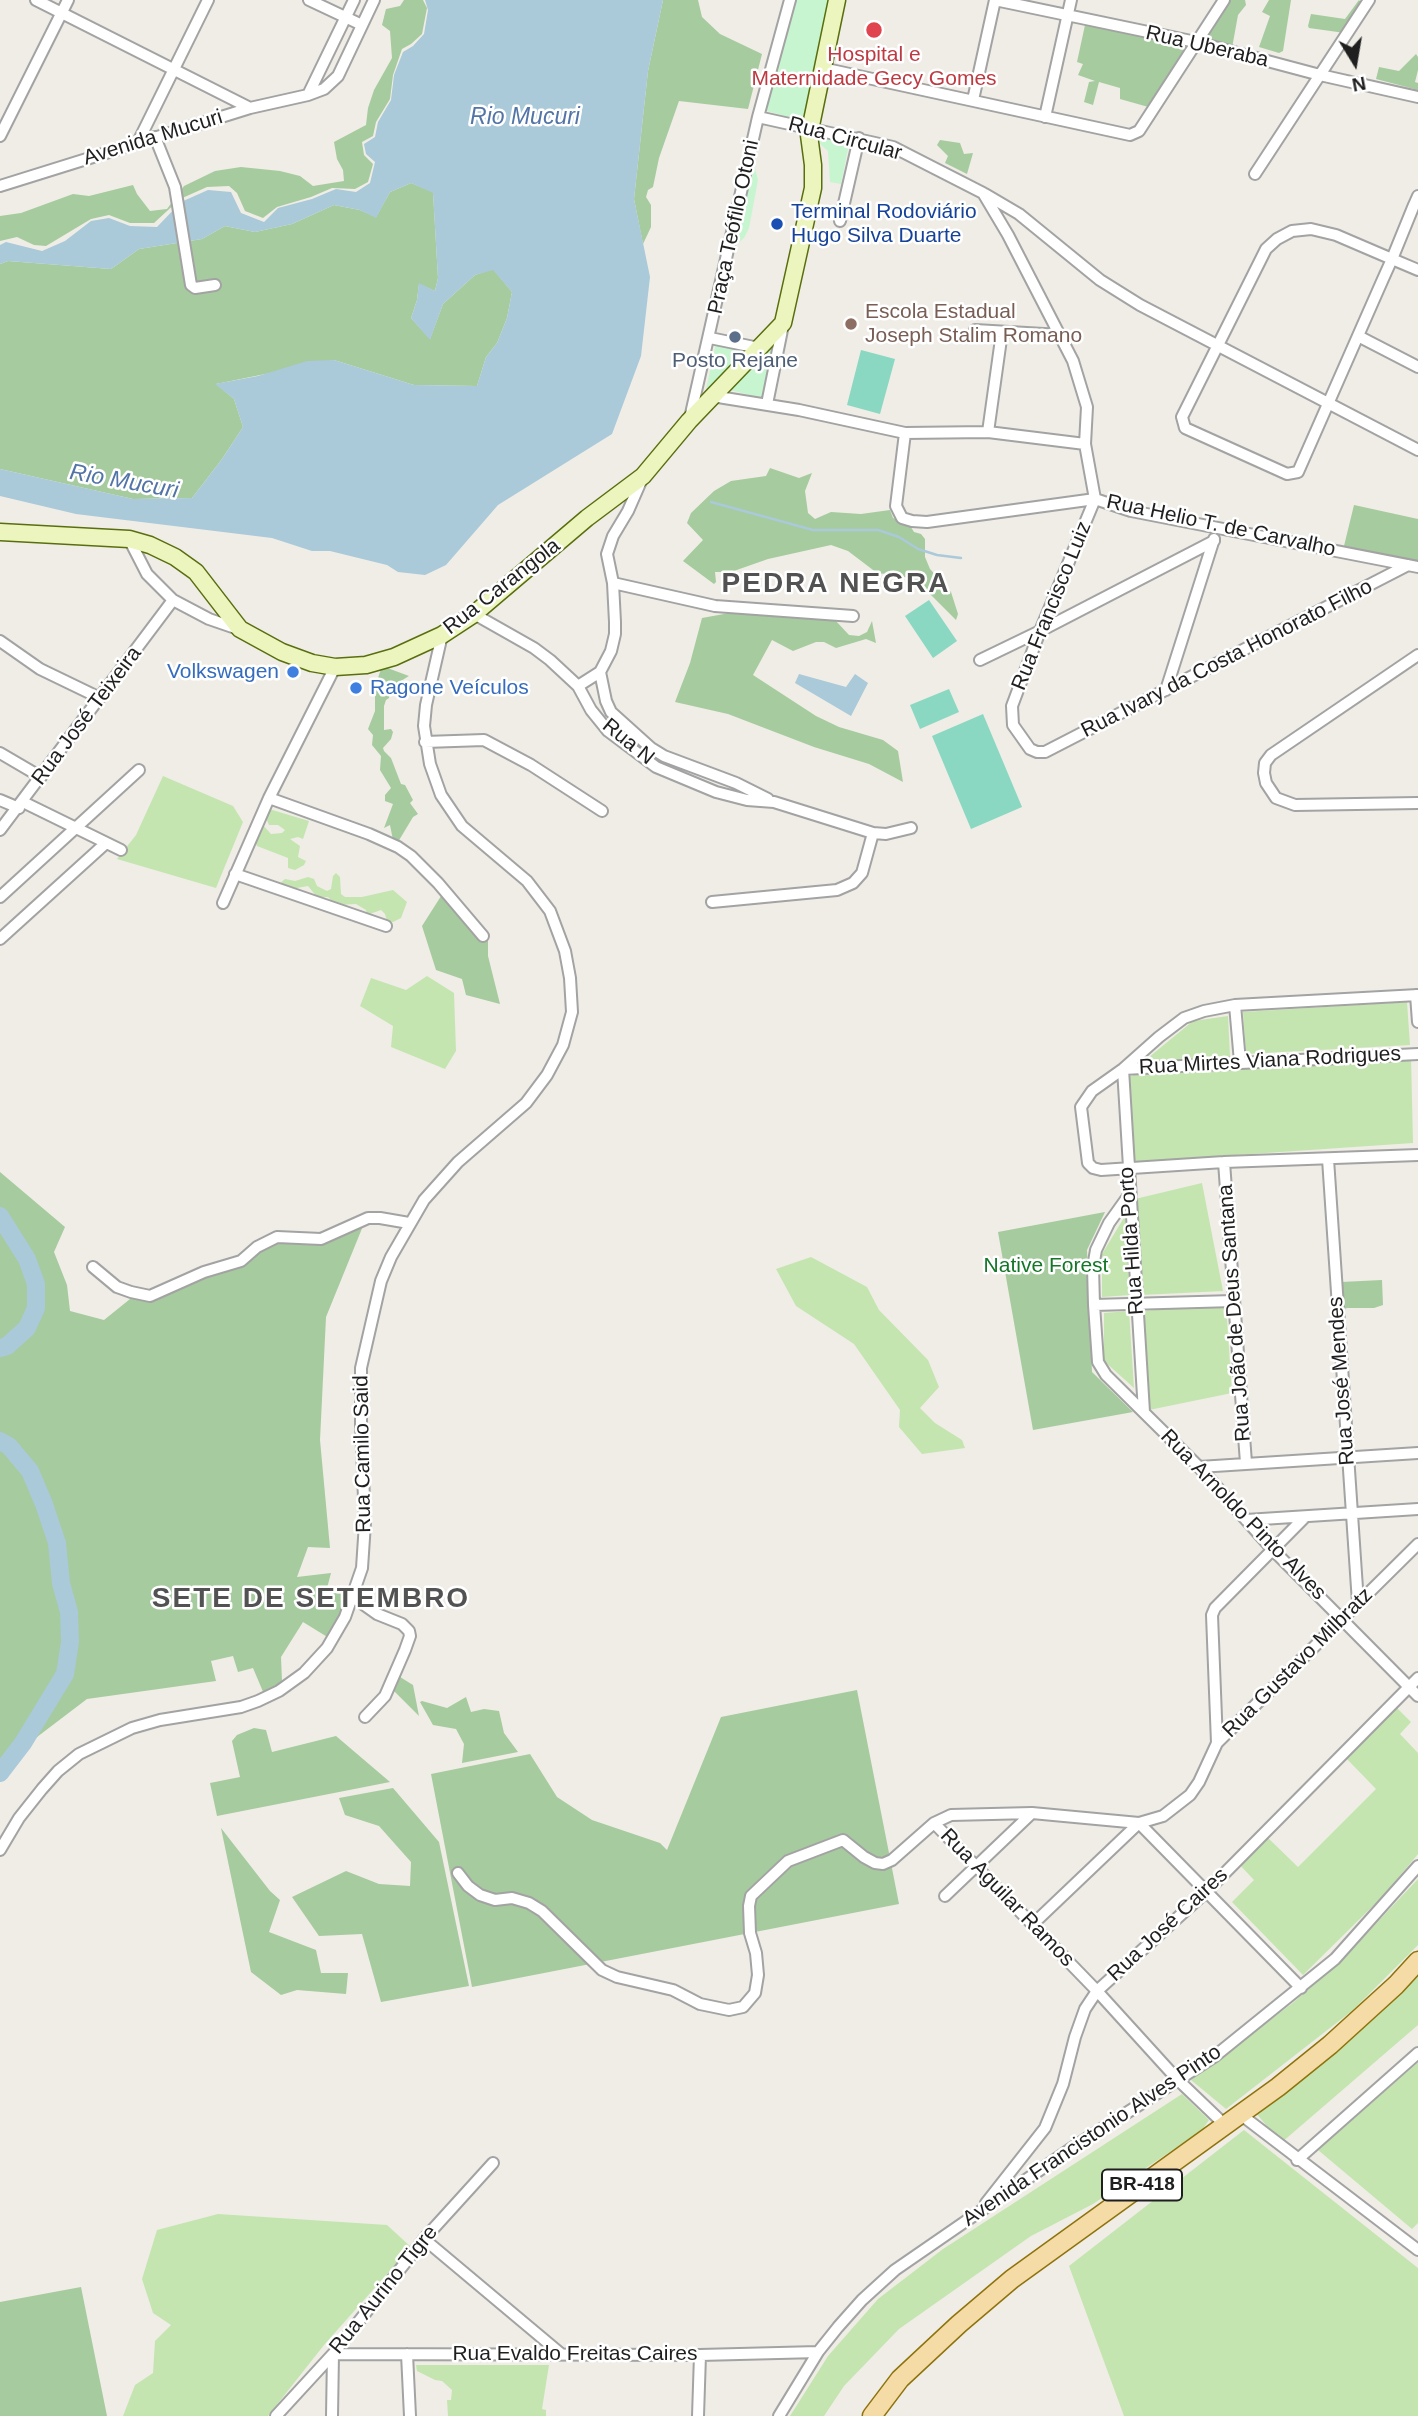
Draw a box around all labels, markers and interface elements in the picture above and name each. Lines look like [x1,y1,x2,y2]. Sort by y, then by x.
marker: Hospital e Maternidade Gecy Gomes [864,20,884,40]
street label: Rua Uberaba [1143,21,1271,73]
north arrow [1320,28,1390,98]
place label: Hospital e Maternidade Gecy Gomes [751,42,997,92]
text: N [1350,72,1368,96]
water label: Rio Mucuri [470,104,580,132]
street label: Avenida Mucuri [80,105,226,171]
street label: Rua Circular [785,112,905,166]
street label: Praça Teófilo Otoni [703,138,765,316]
place label: Terminal Rodoviário Hugo Silva Duarte [791,199,977,249]
marker: Terminal Rodoviário Hugo Silva Duarte [769,216,785,232]
place label: Escola Estadual Joseph Stalim Romano [865,299,1082,349]
marker: Escola Estadual Joseph Stalim Romano [843,316,859,332]
marker: Posto Rejane [727,329,743,345]
place label: Posto Rejane [672,348,798,374]
water label: Rio Mucuri [67,459,181,505]
street label: Rua Helio T. de Carvalho [1104,489,1338,563]
street label: Rua Francisco Luiz [1007,518,1097,694]
street label: Rua Carangola [439,534,565,640]
district label: PEDRA NEGRA [723,567,949,601]
street label: Rua Ivary da Costa Honorato Filho [1077,574,1377,744]
street label: Rua José Teixeira [27,642,147,790]
place label: Volkswagen [167,659,279,685]
marker: Volkswagen [285,664,301,680]
place label: Ragone Veículos [370,675,529,701]
marker: Ragone Veículos [348,680,364,696]
street label: Rua N [597,713,659,771]
street label: Rua Mirtes Viana Rodrigues [1138,1042,1402,1080]
street label: Rua Hilda Porto [1114,1166,1150,1316]
street label: Rua João de Deus Santana [1213,1183,1257,1443]
park label: Native Forest [984,1253,1108,1279]
street label: Rua José Mendes [1324,1296,1360,1466]
street label: Rua Camilo Said [349,1375,377,1533]
street label: Rua Arnoldo Pinto Alves [1155,1424,1331,1606]
district label: SETE DE SETEMBRO [154,1582,468,1616]
street label: Rua Gustavo Milbratz [1218,1583,1378,1743]
street label: Rua Aguilar Ramos [935,1824,1079,1972]
street label: Rua José Caires [1103,1863,1233,1987]
street label: Avenida Francistonio Alves Pinto [958,2040,1226,2232]
road number: BR-418 [1102,2170,1182,2200]
street label: Rua Aurino Tigre [325,2221,443,2359]
street label: Rua Evaldo Freitas Caires [452,2341,698,2367]

